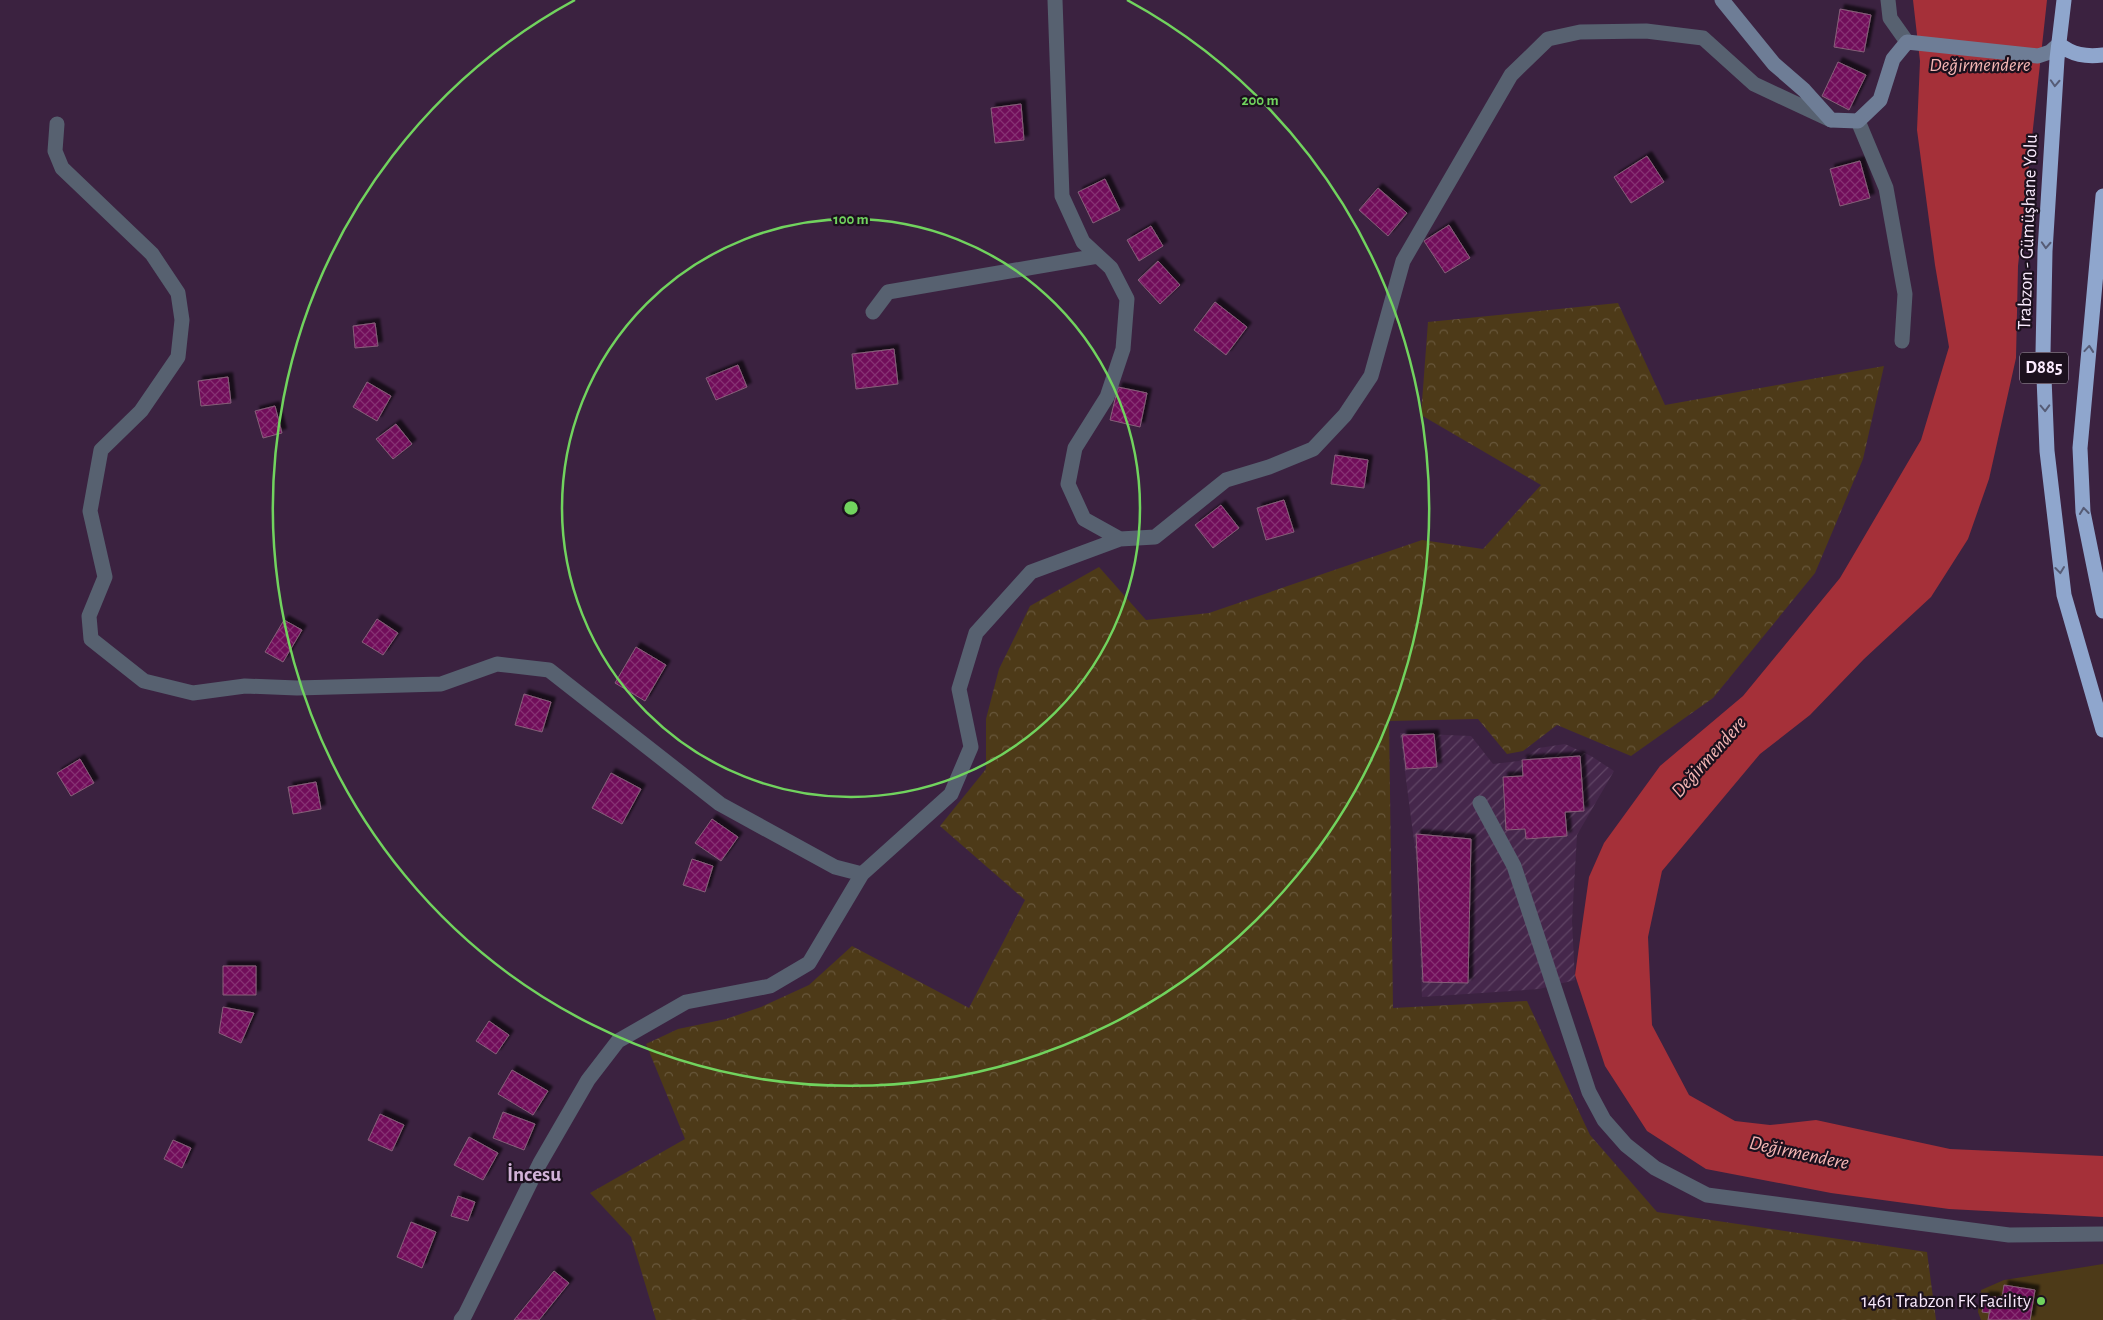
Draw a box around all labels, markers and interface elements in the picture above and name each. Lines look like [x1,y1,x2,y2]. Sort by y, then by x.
water label: Değirmendere [1929,55,2031,75]
one-way arrow [2050,79,2061,87]
text: 200 m [1241,93,1279,108]
street label: Trabzon - Gümüşhane Yolu [2015,133,2041,330]
text: 100 m [833,212,869,227]
one-way arrow [2040,242,2051,250]
one-way arrow [2083,345,2094,353]
road number: D885 [2020,352,2068,383]
one-way arrow [2040,404,2051,412]
centre of rings [842,499,860,517]
one-way arrow [2079,507,2090,515]
one-way arrow [2055,565,2065,574]
water label: Değirmendere [1668,712,1751,801]
water label: Değirmendere [1747,1133,1851,1173]
district label: İncesu [507,1163,561,1185]
place label: 1461 Trabzon FK Facility [1861,1292,2031,1311]
marker: 1461 Trabzon FK Facility [2035,1295,2047,1307]

